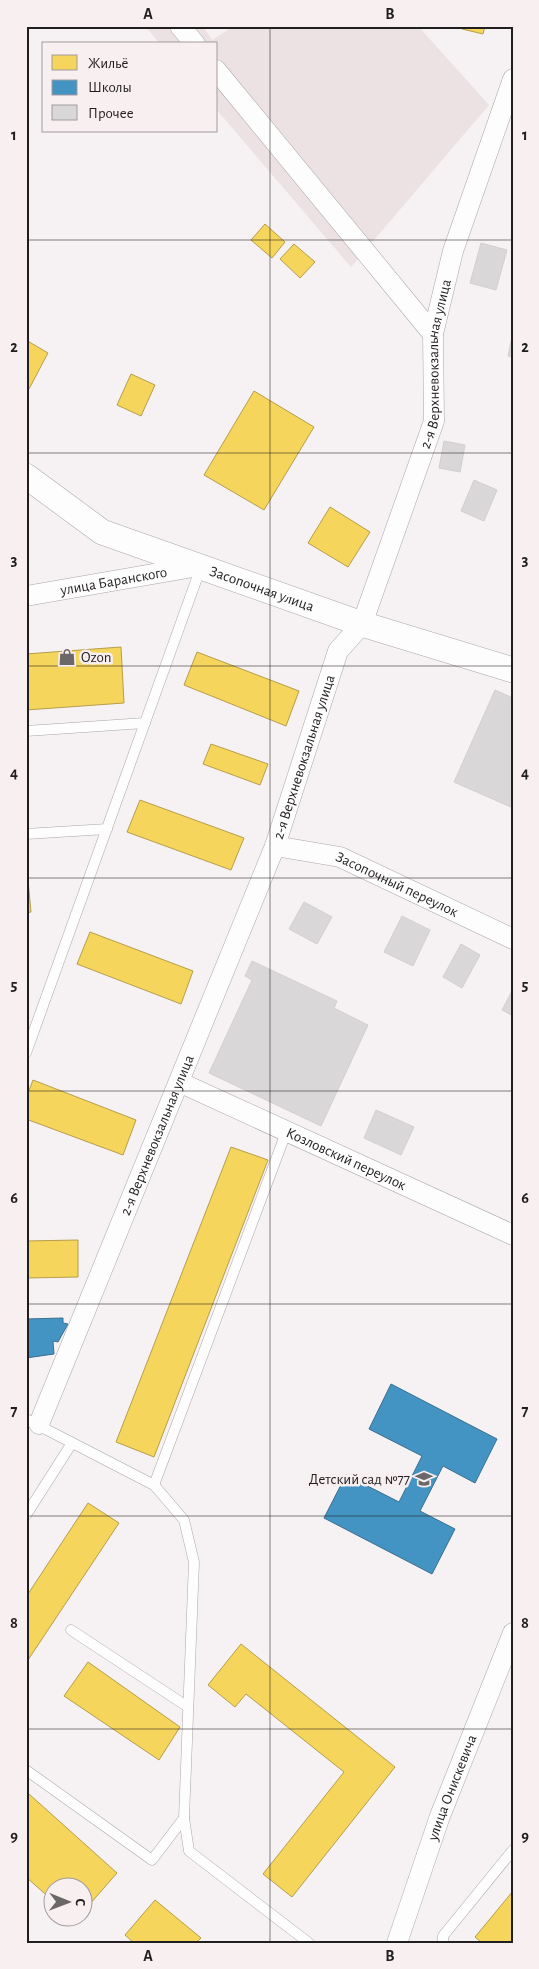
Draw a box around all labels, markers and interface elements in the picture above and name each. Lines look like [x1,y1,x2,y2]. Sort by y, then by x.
text: A [143,6,153,22]
text: B [385,6,395,22]
legend [42,42,218,132]
text: Жильё [88,56,128,71]
text: Школы [88,80,132,95]
text: Прочее [88,106,134,121]
text: 1 [11,127,17,143]
text: 1 [522,127,528,143]
street label: 2-я Верхневокзальная улица [417,278,453,451]
text: 2 [10,339,18,355]
text: 2 [521,339,529,355]
text: 3 [11,552,18,568]
text: 3 [522,552,529,568]
street label: Засопочная улица [208,563,316,614]
street label: улица Баранского [58,564,168,598]
shop icon: Ozon [57,647,77,667]
place label: Ozon [81,650,111,665]
street label: 2-я Верхневокзальная улица [270,673,337,841]
text: 4 [10,765,18,781]
text: 4 [521,765,529,781]
street label: Засопочный переулок [334,849,461,919]
text: 5 [11,977,18,993]
text: 5 [522,977,529,993]
street label: 2-я Верхневокзальная улица [118,1053,196,1218]
street label: Козловский переулок [284,1125,409,1193]
text: 6 [10,1190,18,1206]
text: 6 [521,1190,529,1206]
text: 7 [11,1403,18,1419]
text: 7 [522,1403,529,1419]
school or university icon: Детский сад №77 [414,1469,434,1489]
place label: Детский сад №77 [309,1472,410,1487]
text: 8 [10,1615,18,1631]
text: 8 [521,1615,529,1631]
street label: улица Онискевича [424,1732,479,1843]
text: 9 [10,1828,18,1844]
text: 9 [521,1828,529,1844]
north arrow [42,1876,92,1926]
text: С [73,1898,87,1906]
text: A [143,1948,153,1964]
text: B [385,1948,395,1964]

